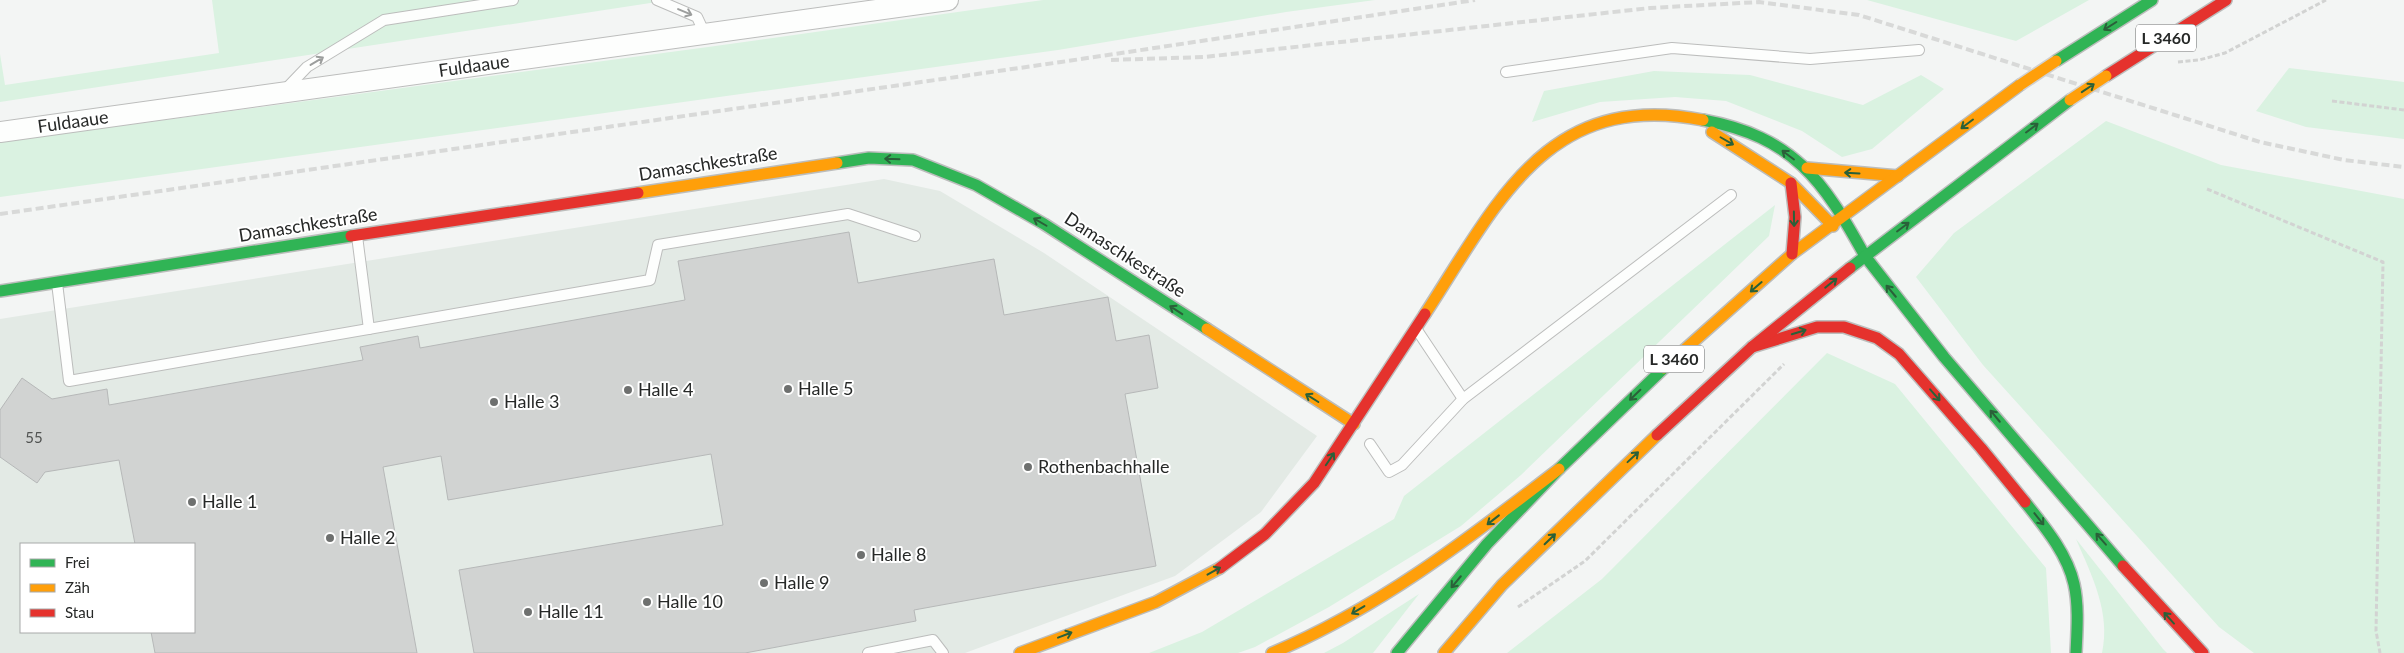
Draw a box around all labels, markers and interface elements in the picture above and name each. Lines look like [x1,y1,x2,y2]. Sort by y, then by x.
one-way arrow [677,8,692,18]
one-way arrow [2104,21,2118,31]
road number: L 3460 [2136,24,2196,52]
street label: Fuldaaue [437,49,511,81]
one-way arrow [309,56,323,66]
one-way arrow [2081,83,2095,93]
street label: Fuldaaue [36,105,110,137]
one-way arrow [1960,119,1974,129]
one-way arrow [2026,123,2039,134]
one-way arrow [1719,136,1733,146]
street label: Damaschkestraße [637,141,779,185]
one-way arrow [1782,149,1795,160]
one-way arrow [884,154,900,164]
one-way arrow [1844,169,1860,178]
street label: Damaschkestraße [237,202,379,246]
street label: Damaschkestraße [1061,207,1190,302]
one-way arrow [1789,210,1799,226]
one-way arrow [1033,216,1047,226]
one-way arrow [1896,222,1910,232]
one-way arrow [1824,278,1837,289]
one-way arrow [1749,281,1762,292]
one-way arrow [1885,285,1896,298]
one-way arrow [1170,305,1184,315]
one-way arrow [1790,327,1806,337]
road number: L 3460 [1644,346,1704,372]
place label: Halle 5 [798,377,853,399]
place label: Halle 4 [638,378,693,400]
marker: Halle 5 [782,383,794,395]
marker: Halle 4 [622,384,634,396]
one-way arrow [1929,388,1941,401]
one-way arrow [1629,389,1641,401]
place label: Halle 3 [504,390,559,412]
one-way arrow [1306,393,1320,403]
marker: Halle 3 [488,396,500,408]
one-way arrow [1990,410,2001,423]
house number: 55 [25,428,43,446]
one-way arrow [1627,451,1640,463]
one-way arrow [1325,453,1335,467]
place label: Rothenbachhalle [1038,455,1169,477]
marker: Rothenbachhalle [1022,461,1034,473]
place label: Halle 1 [202,490,257,512]
marker: Halle 1 [186,496,198,508]
one-way arrow [2033,513,2044,526]
one-way arrow [1486,515,1500,525]
place label: Halle 2 [340,526,395,548]
marker: Halle 2 [324,532,336,544]
one-way arrow [1544,533,1556,545]
one-way arrow [2095,533,2107,546]
legend [20,543,195,633]
place label: Halle 8 [871,543,926,565]
marker: Halle 8 [855,549,867,561]
text: Frei [65,553,90,571]
one-way arrow [1207,566,1222,576]
place label: Halle 9 [774,571,829,593]
one-way arrow [1450,576,1461,589]
marker: Halle 9 [758,577,770,589]
text: Zäh [65,578,90,596]
place label: Halle 10 [657,590,723,612]
marker: Halle 10 [641,596,653,608]
place label: Halle 11 [538,600,604,622]
text: Stau [65,603,94,621]
marker: Halle 11 [522,606,534,618]
one-way arrow [1351,606,1365,616]
one-way arrow [2163,611,2175,624]
one-way arrow [1058,630,1073,639]

